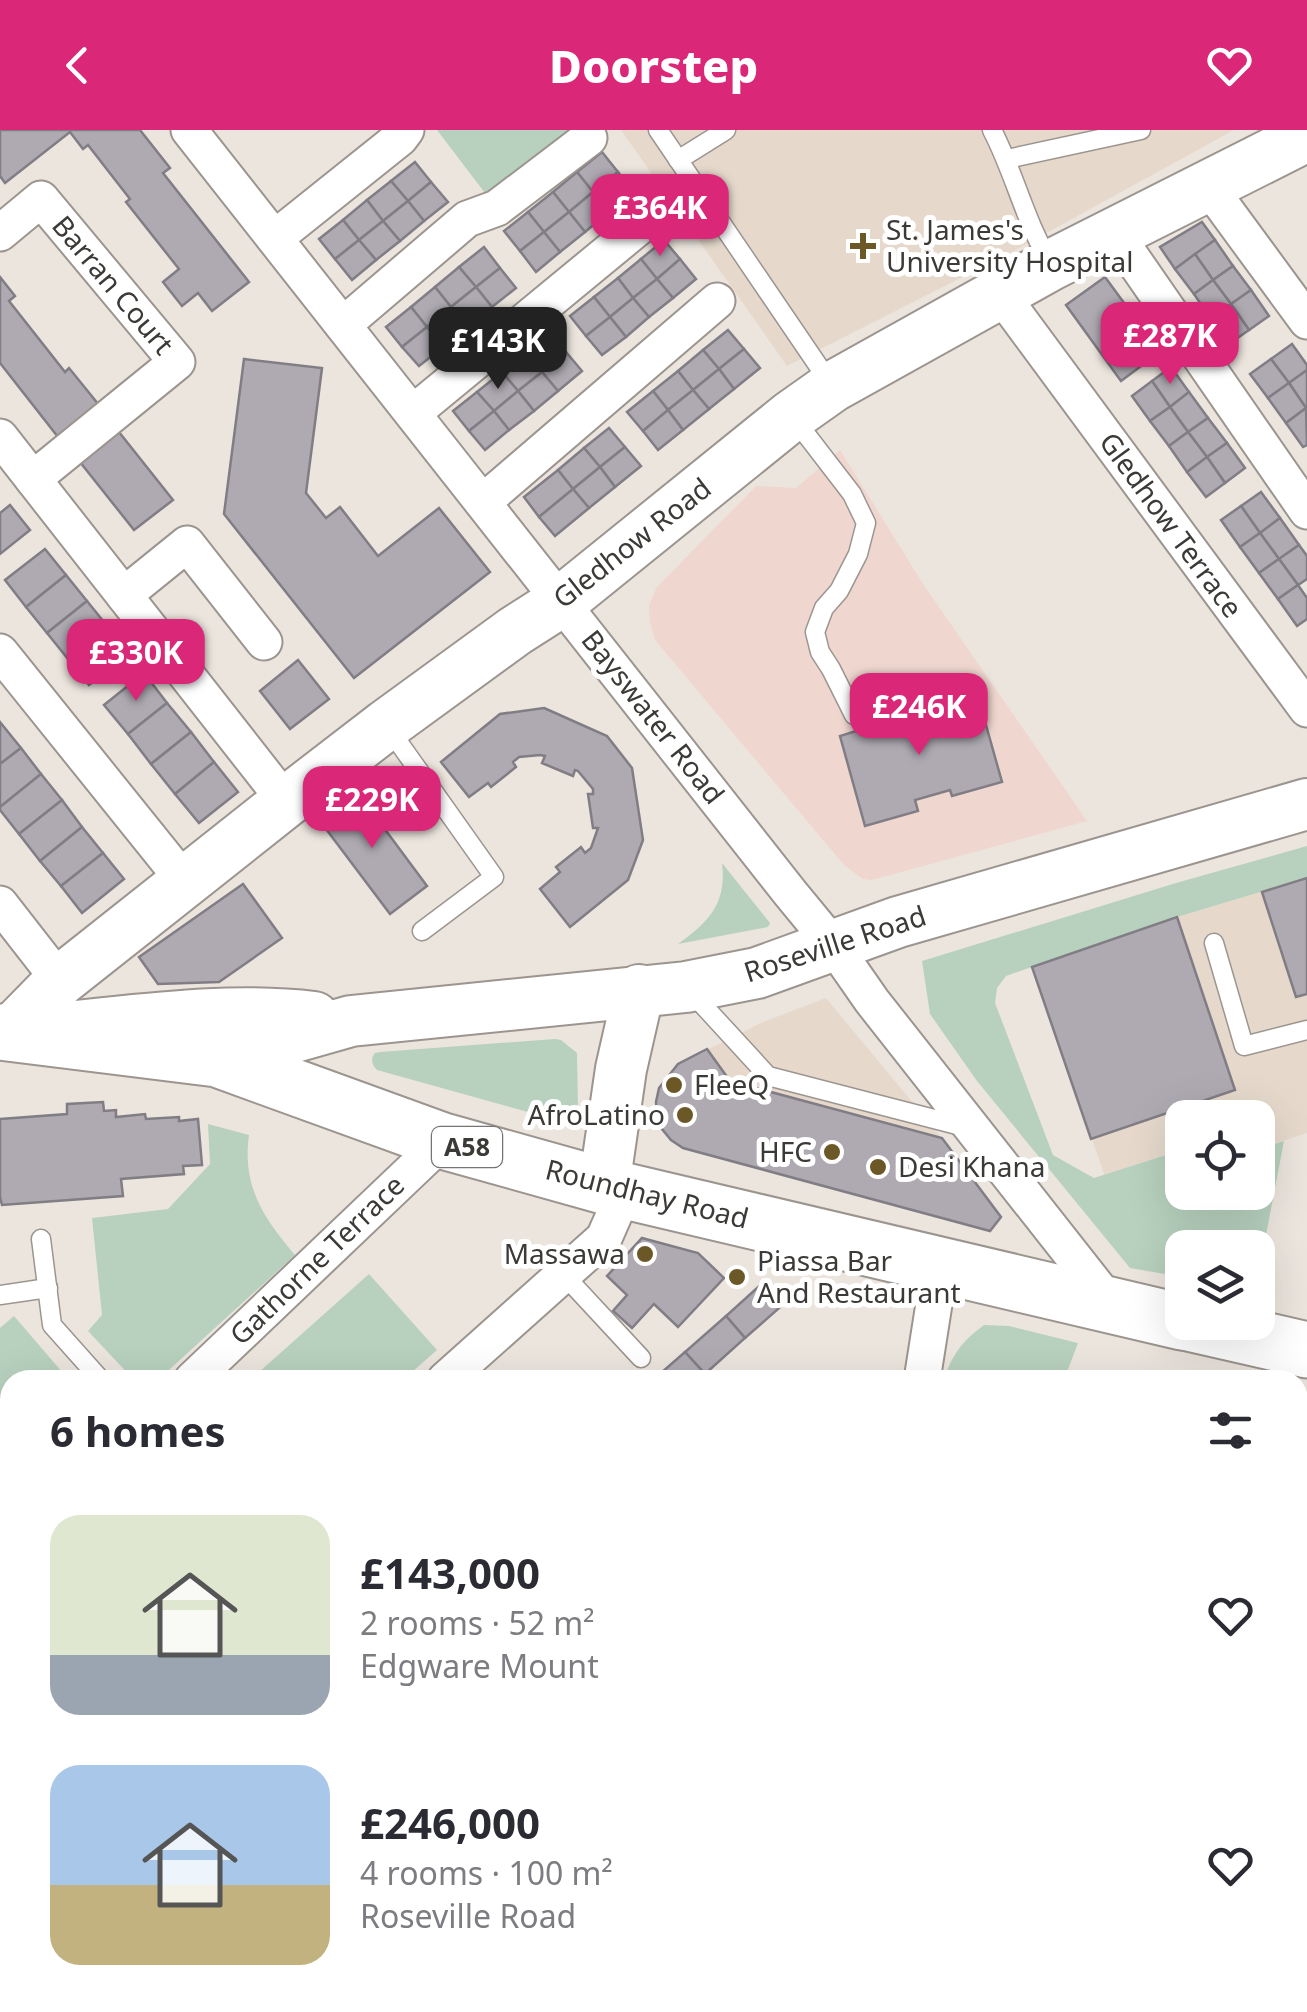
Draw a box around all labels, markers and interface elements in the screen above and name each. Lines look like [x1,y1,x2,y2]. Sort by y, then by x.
text: Doorstep [549,35,758,96]
icon: back [50,38,105,93]
icon: heart [1202,38,1257,93]
pin: £364K [590,174,730,259]
text: £364K [613,185,707,228]
street label: Barran Court [44,207,183,362]
place label: St. James's University Hospital [886,210,1133,280]
marker: St. James's University Hospital [850,233,876,259]
pin: £287K [1100,302,1240,387]
pin: £143K [428,307,568,392]
text: £287K [1123,313,1217,356]
text: £143K [451,318,545,361]
street label: Gledhow Terrace [1092,424,1252,625]
street label: Gledhow Road [544,468,718,616]
pin: £330K [66,619,206,704]
street label: Bayswater Road [574,621,734,811]
text: £330K [89,630,183,673]
pin: £246K [849,673,989,758]
text: £246K [872,684,966,727]
pin: £229K [302,766,442,851]
text: £229K [325,777,419,820]
street label: Roseville Road [739,896,931,990]
place label: FleeQ [694,1065,769,1103]
marker: FleeQ [663,1074,685,1096]
place label: AfroLatino [528,1095,665,1133]
map controls [1165,1100,1275,1340]
button: locate [1165,1100,1275,1210]
marker: AfroLatino [674,1104,696,1126]
road number: A58 [432,1127,502,1167]
place label: HFC [759,1132,812,1170]
marker: HFC [821,1141,843,1163]
place label: Desi Khana [898,1147,1046,1185]
street label: Roundhay Road [542,1149,753,1237]
marker: Desi Khana [867,1156,889,1178]
street label: Gathorne Terrace [221,1166,412,1353]
button: layers [1165,1230,1275,1340]
place label: Massawa [504,1234,625,1272]
place label: Piassa Bar And Restaurant [757,1241,961,1311]
marker: Massawa [634,1243,656,1265]
marker: Piassa Bar And Restaurant [726,1266,748,1288]
text: 6 homes [50,1402,226,1459]
icon: filters [1203,1403,1258,1458]
text: £143,000 [360,1544,540,1601]
icon: home [130,1555,250,1675]
icon: heart [1203,1588,1258,1643]
text: 2 rooms · 52 m² [360,1601,594,1644]
text: Edgware Mount [360,1644,599,1687]
text: £246,000 [360,1794,540,1851]
icon: home [130,1805,250,1925]
icon: heart [1203,1838,1258,1893]
text: 4 rooms · 100 m² [360,1851,613,1894]
text: Roseville Road [360,1894,576,1937]

